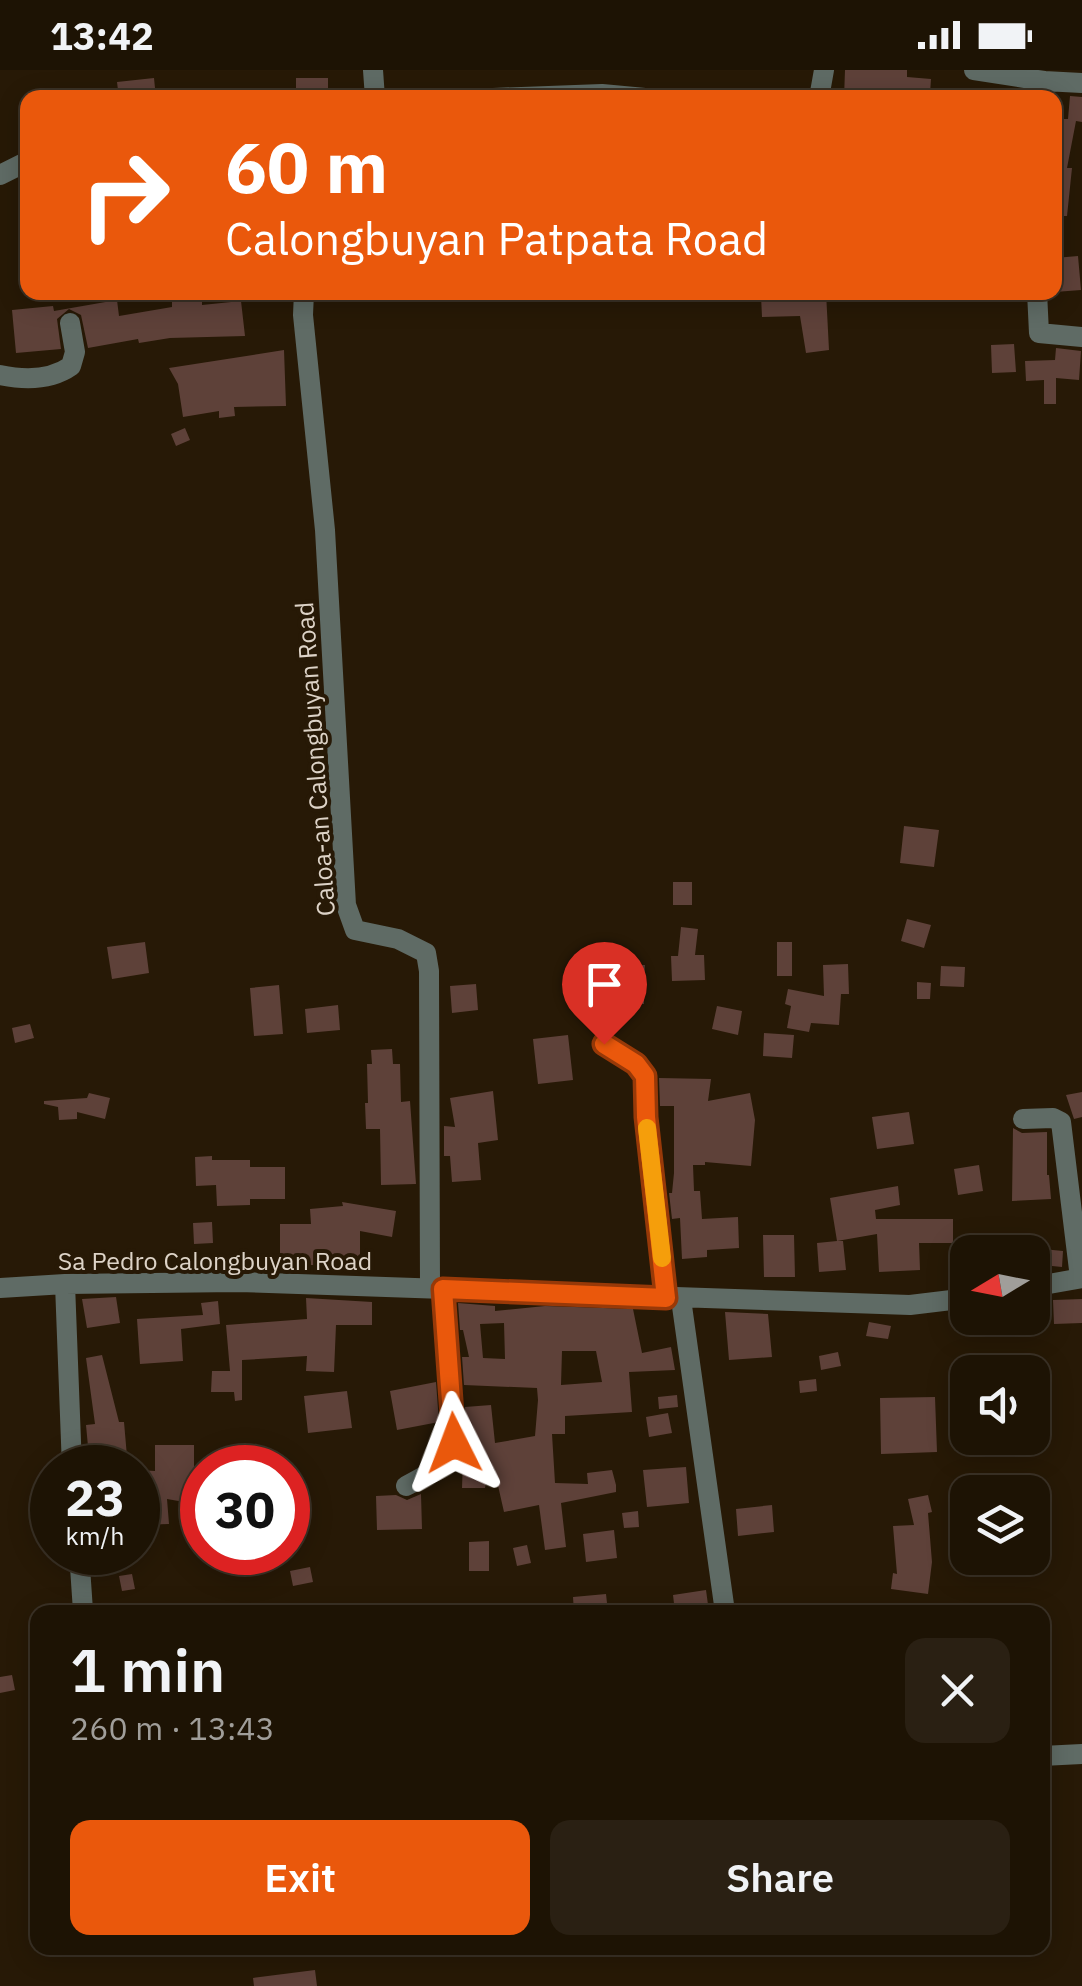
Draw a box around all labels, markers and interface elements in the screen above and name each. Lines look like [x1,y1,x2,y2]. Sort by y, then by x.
text: 13:42 [50,11,154,60]
text: 60 m [225,121,388,212]
icon: right [60,130,190,260]
text: Calongbuyan Patpata Road [225,209,768,267]
street label: Caloa-an Calongbuyan Road [287,601,342,917]
pin [562,942,647,1045]
icon: arrive [577,957,632,1012]
north arrow [950,1235,1050,1335]
map controls [950,1235,1050,1575]
street label: Sa Pedro Calongbuyan Road [58,1244,372,1277]
button: sound [950,1355,1050,1455]
position arrow [402,1391,506,1495]
speed limit sign: 30 [180,1445,310,1575]
text: 23 [65,1465,125,1530]
button: layers [950,1475,1050,1575]
text: km/h [66,1519,124,1552]
text: 1 min [70,1630,225,1709]
button: close [905,1638,1010,1743]
text: 260 m · 13:43 [70,1707,275,1749]
button: Exit [70,1820,530,1935]
button: Share [550,1820,1010,1935]

